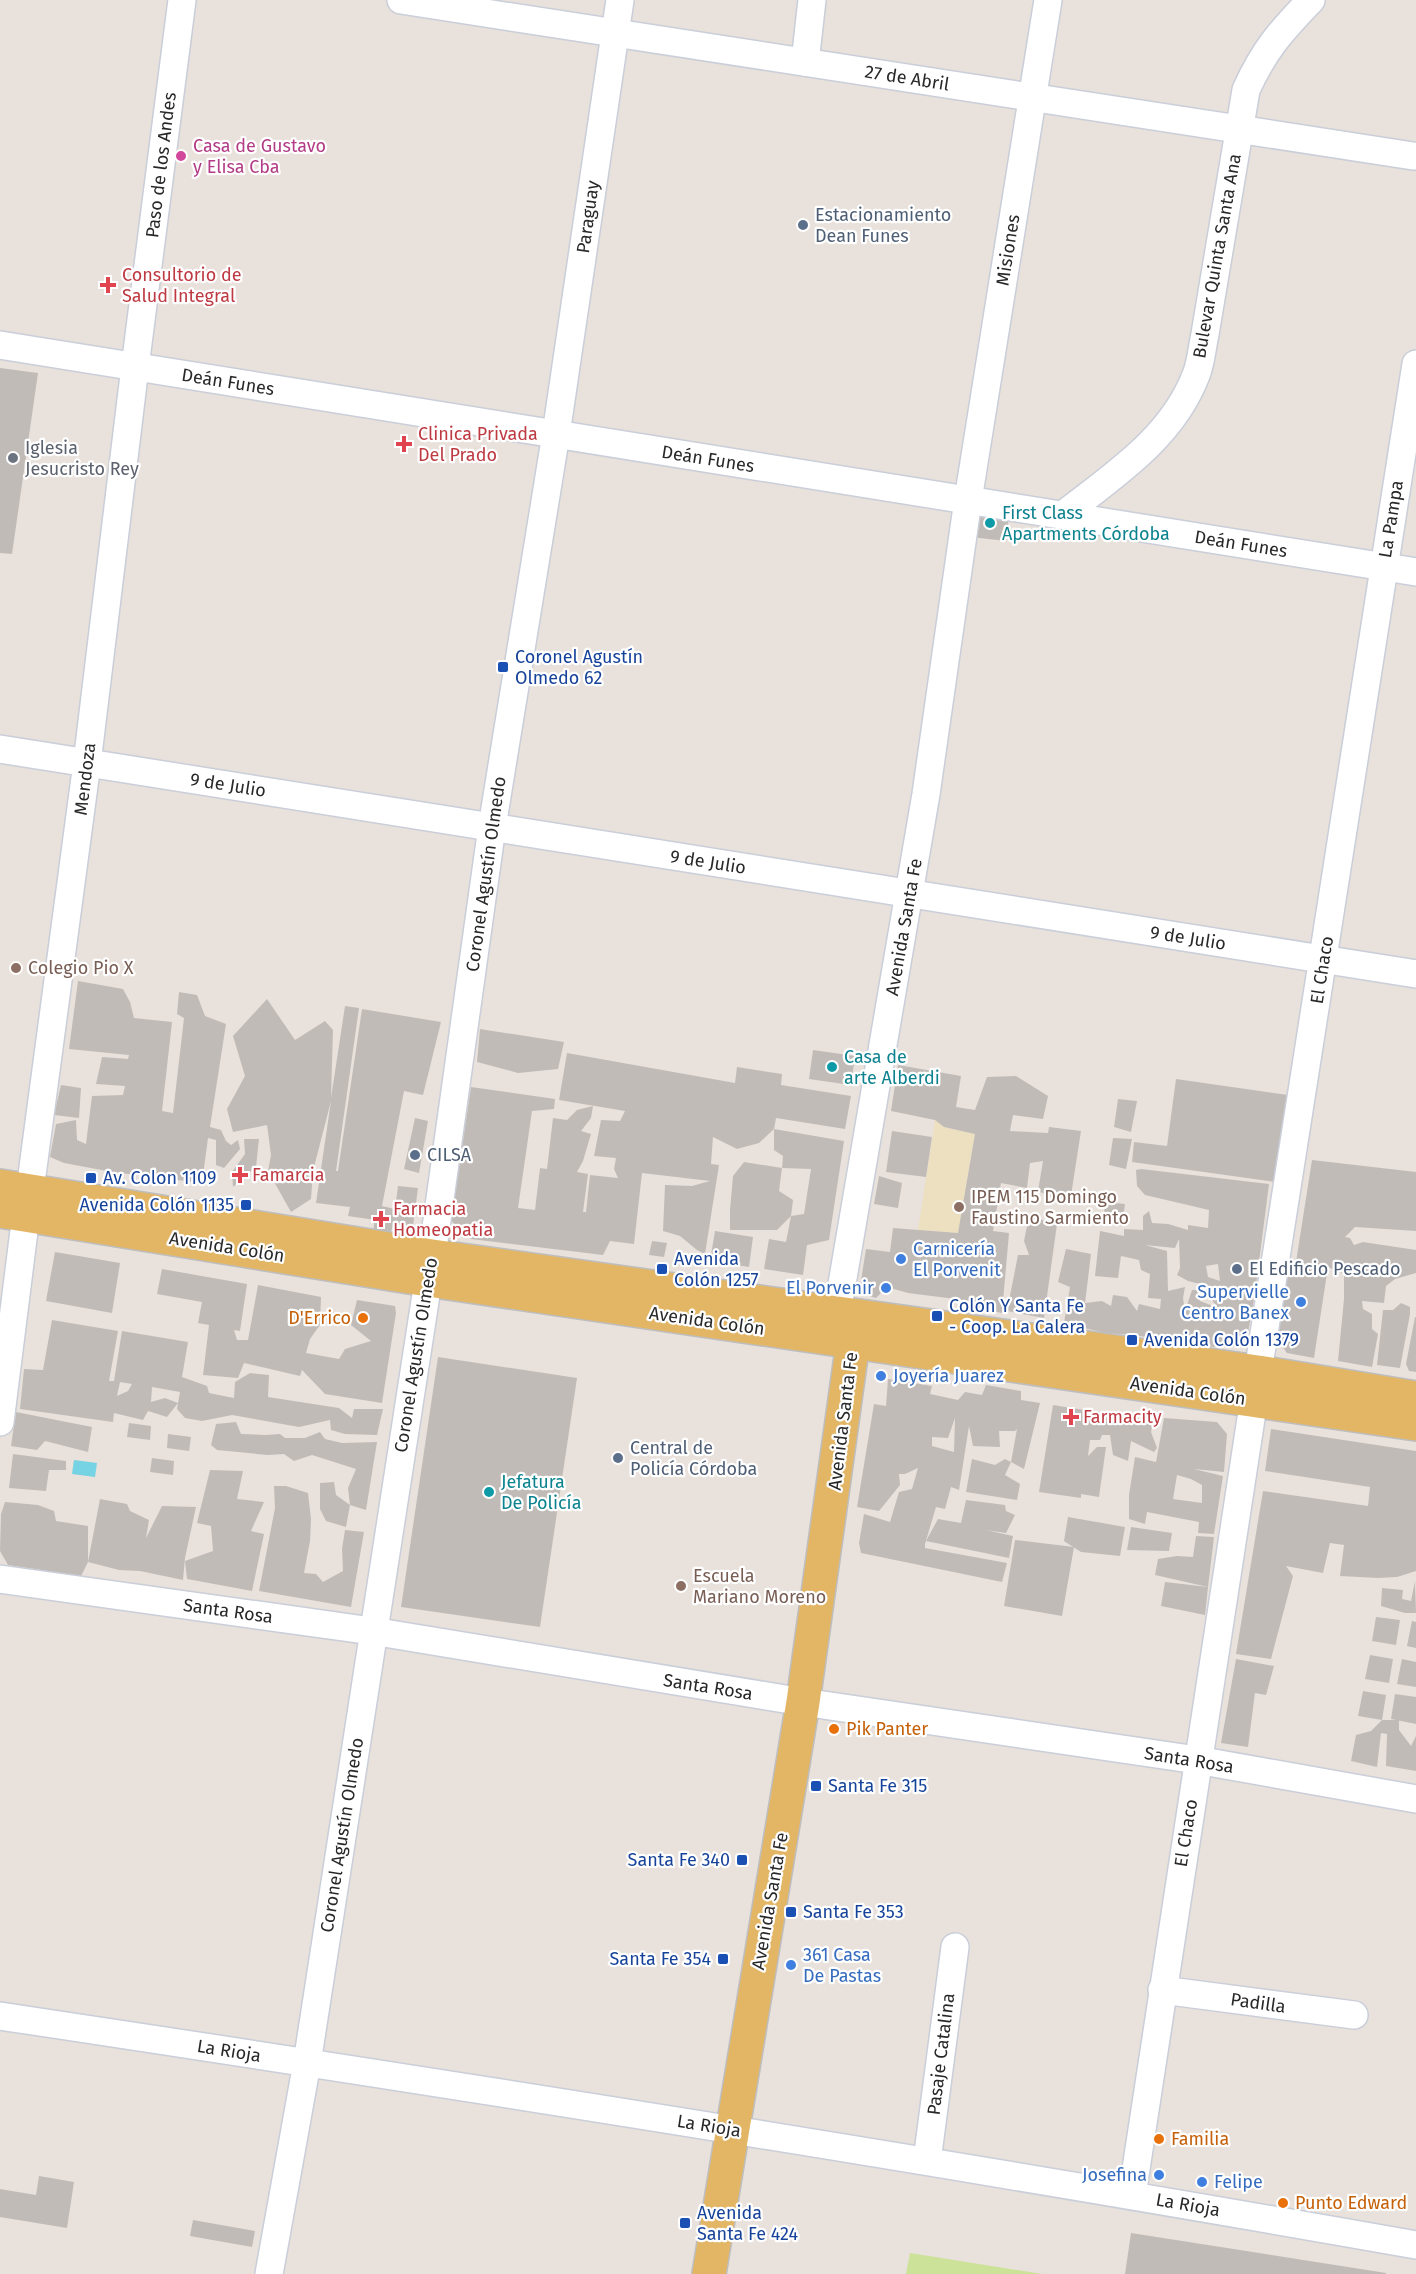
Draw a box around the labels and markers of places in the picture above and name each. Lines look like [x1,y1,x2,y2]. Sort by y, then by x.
place label: Casa de Gustavo y Elisa Cba [193,135,326,178]
marker: Casa de Gustavo y Elisa Cba [174,149,188,163]
place label: Estacionamiento Dean Funes [815,204,951,247]
marker: Estacionamiento Dean Funes [796,218,810,232]
place label: Consultorio de Salud Integral [122,264,242,307]
marker: Consultorio de Salud Integral [99,276,117,294]
place label: Clinica Privada Del Prado [418,423,538,466]
marker: Clinica Privada Del Prado [395,435,413,453]
place label: Iglesia Jesucristo Rey [25,437,139,480]
marker: Iglesia Jesucristo Rey [6,451,20,465]
place label: First Class Apartments Córdoba [1002,502,1170,545]
marker: First Class Apartments Córdoba [983,516,997,530]
place label: Coronel Agustín Olmedo 62 [515,646,643,689]
marker: Coronel Agustín Olmedo 62 [496,660,510,674]
place label: Colegio Pio X [28,957,134,979]
marker: Colegio Pio X [9,961,23,975]
place label: Casa de arte Alberdi [844,1046,940,1089]
marker: Casa de arte Alberdi [825,1060,839,1074]
place label: CILSA [427,1144,472,1166]
marker: CILSA [408,1148,422,1162]
place label: Famarcia [252,1164,325,1186]
place label: Av. Colon 1109 [103,1167,216,1189]
marker: Famarcia [233,1168,247,1182]
marker: Av. Colon 1109 [84,1171,98,1185]
place label: IPEM 115 Domingo Faustino Sarmiento [971,1186,1129,1229]
place label: Avenida Colón 1135 [80,1194,234,1216]
marker: Avenida Colón 1135 [239,1198,253,1212]
place label: Farmacia Homeopatia [393,1198,493,1241]
marker: IPEM 115 Domingo Faustino Sarmiento [952,1200,966,1214]
marker: Farmacia Homeopatia [374,1212,388,1226]
place label: Carnicería El Porvenit [913,1238,1001,1281]
place label: Avenida Colón 1257 [674,1248,759,1291]
marker: Carnicería El Porvenit [894,1252,908,1266]
place label: El Edificio Pescado [1249,1258,1401,1280]
marker: Avenida Colón 1257 [655,1262,669,1276]
marker: El Edificio Pescado [1230,1262,1244,1276]
place label: El Porvenir [786,1277,874,1299]
marker: El Porvenir [879,1281,893,1295]
place label: Supervielle Centro Banex [1181,1281,1289,1324]
place label: Colón Y Santa Fe - Coop. La Calera [949,1295,1085,1338]
marker: Supervielle Centro Banex [1294,1295,1308,1309]
place label: D'Errico [288,1307,351,1329]
marker: Colón Y Santa Fe - Coop. La Calera [930,1309,944,1323]
marker: D'Errico [356,1311,370,1325]
place label: Avenida Colón 1379 [1144,1329,1299,1351]
marker: Avenida Colón 1379 [1125,1333,1139,1347]
place label: Joyería Juarez [893,1365,1004,1387]
marker: Joyería Juarez [874,1369,888,1383]
place label: Farmacity [1083,1406,1162,1428]
marker: Farmacity [1064,1410,1078,1424]
place label: Central de Policía Córdoba [630,1437,757,1480]
marker: Central de Policía Córdoba [611,1451,625,1465]
place label: Jefatura De Policía [501,1471,581,1514]
marker: Jefatura De Policía [482,1485,496,1499]
place label: Escuela Mariano Moreno [693,1565,826,1608]
marker: Escuela Mariano Moreno [674,1579,688,1593]
place label: Pik Panter [846,1718,928,1740]
marker: Pik Panter [827,1722,841,1736]
place label: Santa Fe 315 [828,1775,927,1797]
marker: Santa Fe 315 [809,1779,823,1793]
place label: Santa Fe 340 [628,1849,730,1871]
marker: Santa Fe 340 [735,1853,749,1867]
place label: Santa Fe 353 [803,1901,904,1923]
marker: Santa Fe 353 [784,1905,798,1919]
place label: 361 Casa De Pastas [803,1944,881,1987]
place label: Santa Fe 354 [610,1948,711,1970]
marker: Santa Fe 354 [716,1952,730,1966]
marker: 361 Casa De Pastas [784,1958,798,1972]
place label: Familia [1171,2128,1229,2150]
marker: Familia [1152,2132,1166,2146]
place label: Josefina [1082,2164,1147,2186]
marker: Josefina [1152,2168,1166,2182]
place label: Felipe [1214,2171,1263,2193]
marker: Felipe [1195,2175,1209,2189]
place label: Punto Edward [1295,2192,1407,2214]
marker: Punto Edward [1276,2196,1290,2210]
place label: Avenida Santa Fe 424 [697,2202,799,2245]
marker: Avenida Santa Fe 424 [678,2216,692,2230]

